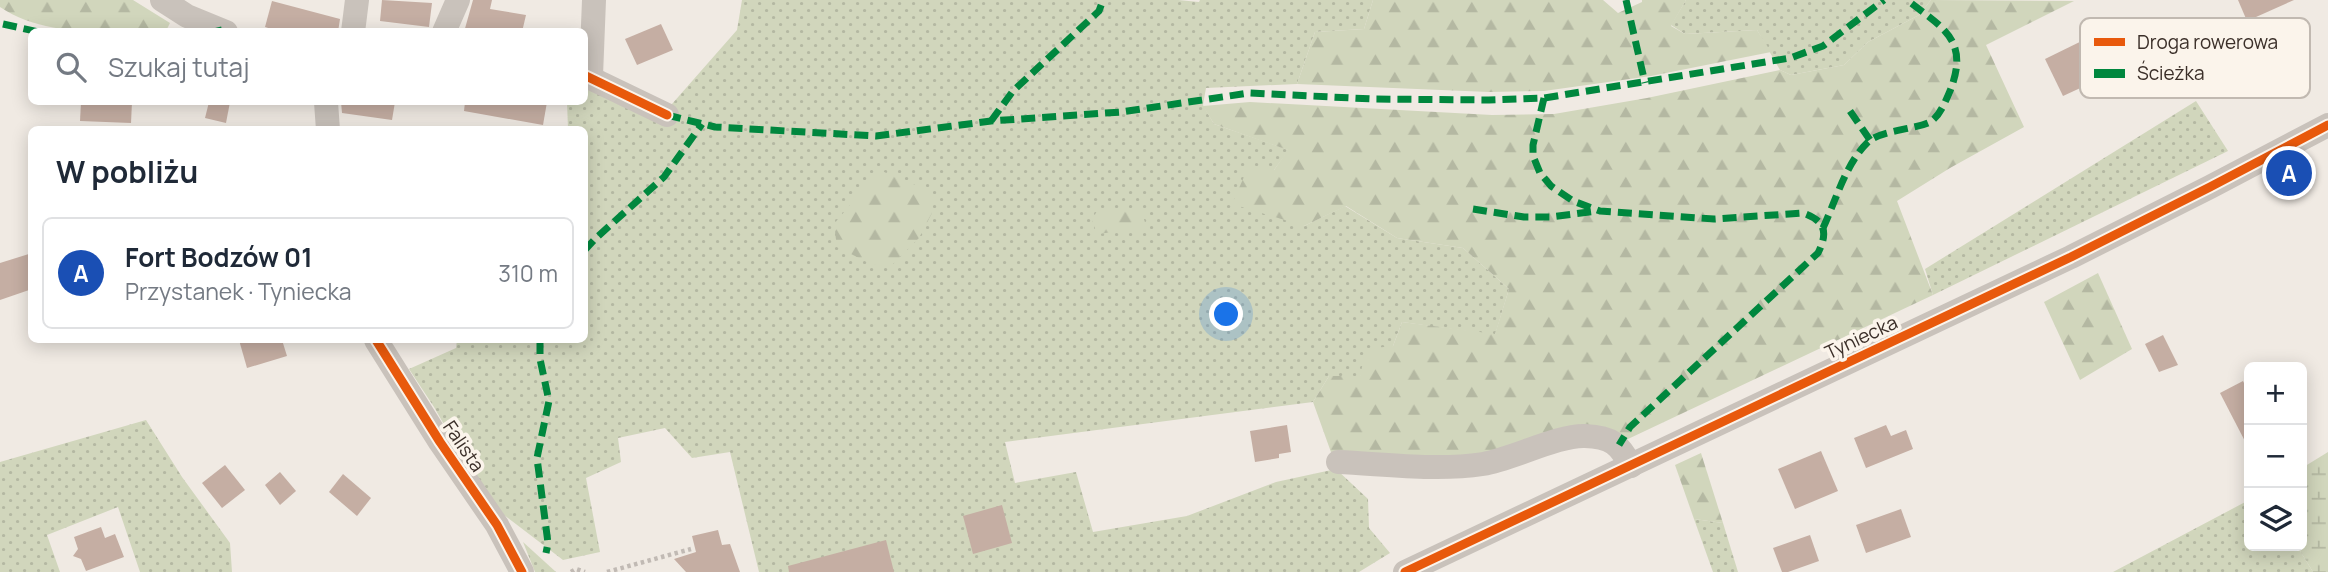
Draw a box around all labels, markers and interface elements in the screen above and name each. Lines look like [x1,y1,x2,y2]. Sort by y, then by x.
legend [2080,18,2310,98]
search box [28,28,588,105]
text: Droga rowerowa [2137,29,2278,55]
icon: search [52,48,90,86]
text: Szukaj tutaj [108,49,250,85]
text: Ścieżka [2137,60,2205,86]
pin: A [2266,147,2312,199]
text: W pobliżu [56,151,198,192]
text: Fort Bodzów 01 [125,239,313,275]
text: A [73,257,89,289]
text: 310 m [498,257,558,289]
text: Przystanek · Tyniecka [125,275,352,307]
your location [1209,297,1243,331]
street label: Tyniecka [1820,309,1902,365]
map controls [2244,362,2307,551]
button: + [2244,362,2307,425]
street label: Falista [437,415,491,477]
button: − [2244,425,2307,488]
button: layers [2244,488,2307,551]

